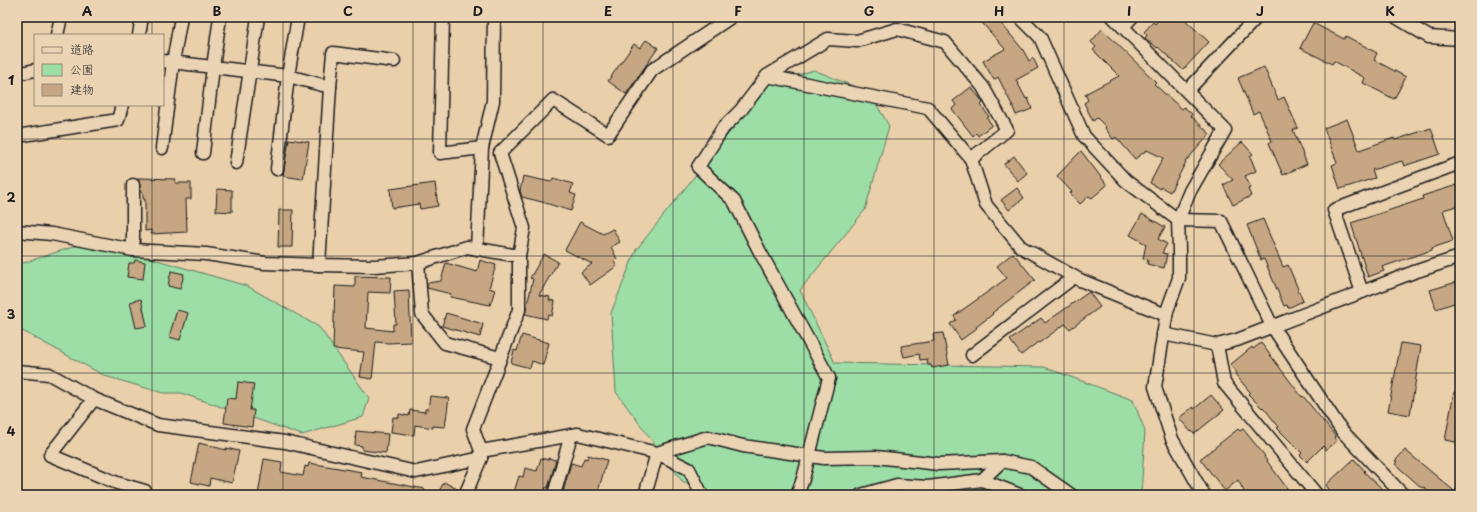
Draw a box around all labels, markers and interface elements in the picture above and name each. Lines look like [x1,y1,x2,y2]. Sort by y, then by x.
text: A [82,1,92,20]
text: B [213,1,222,20]
text: C [343,1,353,20]
text: D [473,1,483,20]
text: E [604,1,612,20]
text: F [734,1,742,20]
text: G [864,1,874,20]
text: H [994,1,1004,20]
text: I [1127,1,1131,20]
text: J [1256,1,1264,20]
text: K [1385,1,1395,20]
legend [34,34,164,106]
text: 道路 [70,40,94,58]
text: 公園 [70,60,94,78]
text: 1 [8,70,14,89]
text: 建物 [70,80,94,98]
text: 2 [6,187,16,206]
text: 3 [7,304,16,323]
text: 4 [7,421,16,440]

